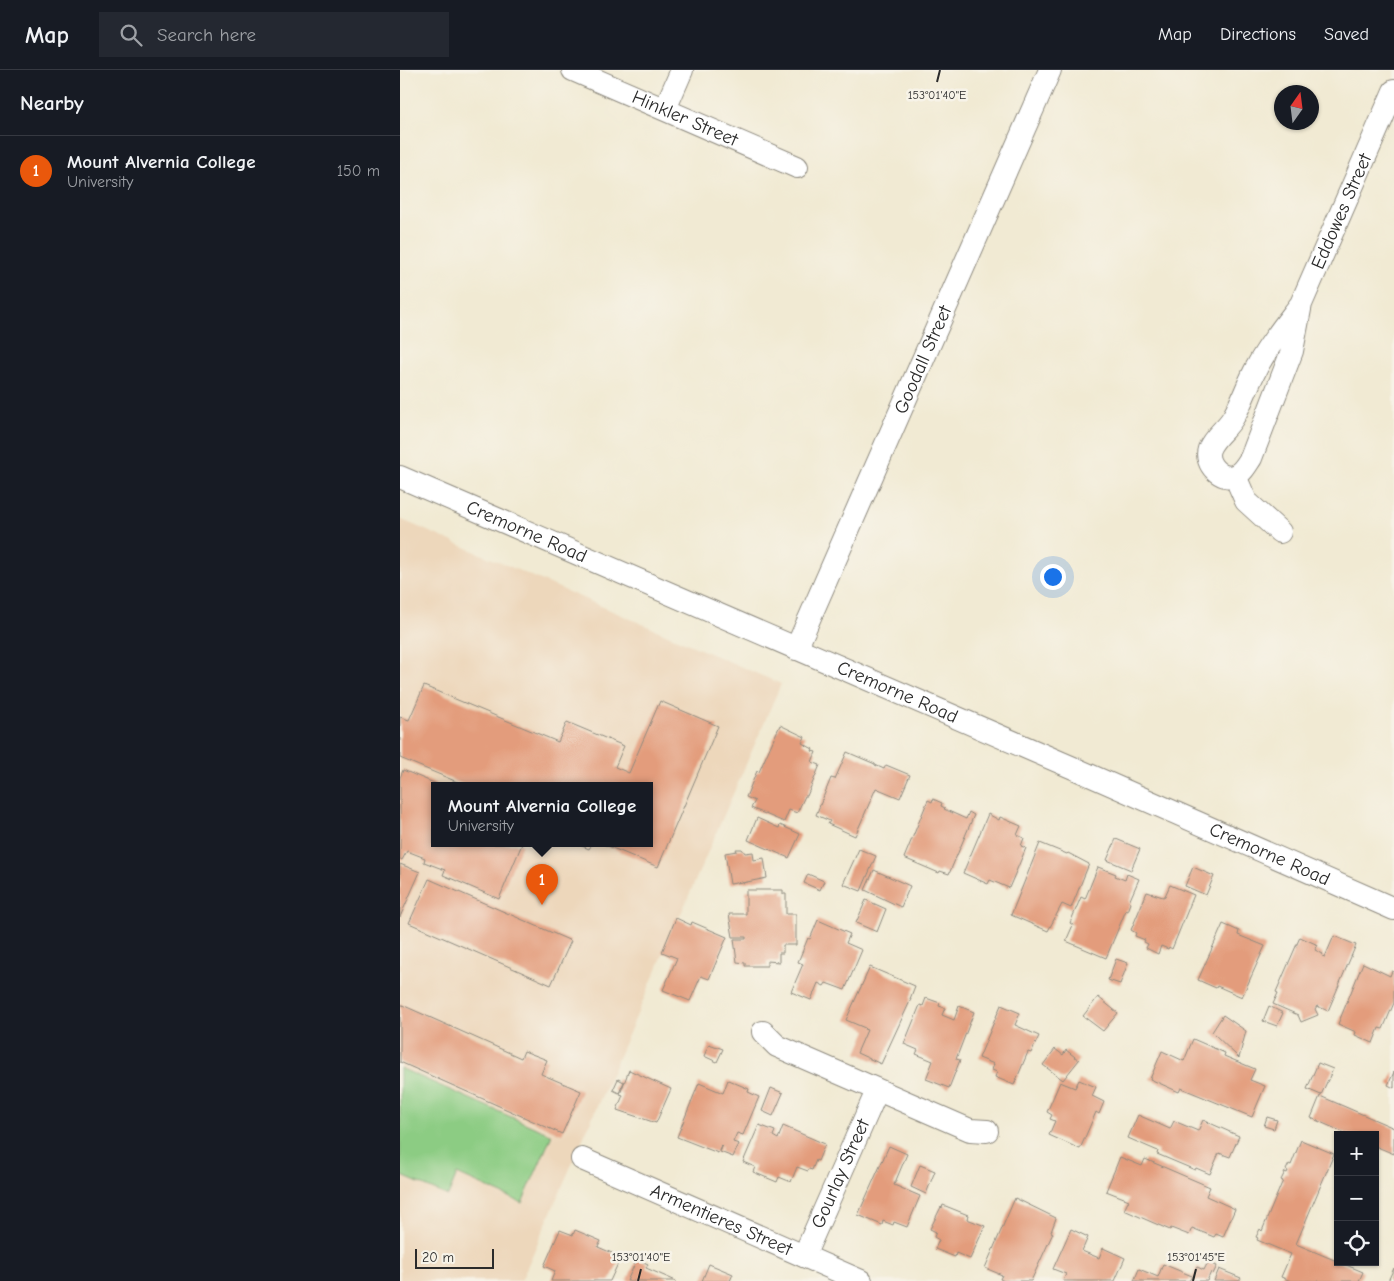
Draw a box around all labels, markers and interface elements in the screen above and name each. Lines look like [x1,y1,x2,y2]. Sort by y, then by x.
search box [99,12,449,57]
text: Map [25,21,69,49]
icon: search [117,21,145,49]
text: Search here [157,24,256,46]
text: Map [1158,24,1192,45]
text: Directions [1220,24,1296,45]
text: Saved [1324,24,1369,45]
north arrow [1274,85,1319,130]
street label: Hinkler Street [629,86,742,151]
text: 153°01'40"E [908,88,966,102]
text: Nearby [20,91,84,115]
street label: Eddowes Street [1307,150,1377,273]
text: Mount Alvernia College [67,151,256,173]
text: 1 [33,162,39,180]
text: 150 m [337,162,380,180]
text: University [67,173,133,191]
street label: Goodall Street [890,302,957,417]
street label: Cremorne Road [463,496,590,567]
your location [1040,564,1066,590]
street label: Cremorne Road [834,656,961,728]
popup [431,782,653,847]
text: Mount Alvernia College [448,795,636,817]
text: University [448,817,514,835]
street label: Cremorne Road [1206,818,1333,890]
pin: 1 [526,864,558,905]
street label: Gourlay Street [807,1115,874,1232]
map controls [1334,1131,1379,1266]
button: + [1334,1131,1379,1176]
button: − [1334,1176,1379,1221]
street label: Armentieres Street [647,1179,796,1261]
button: locate [1334,1221,1379,1266]
scale bar [415,1246,494,1269]
text: 20 m [422,1249,454,1266]
text: 153°01'40"E [612,1250,670,1264]
text: 153°01'45"E [1167,1250,1225,1264]

